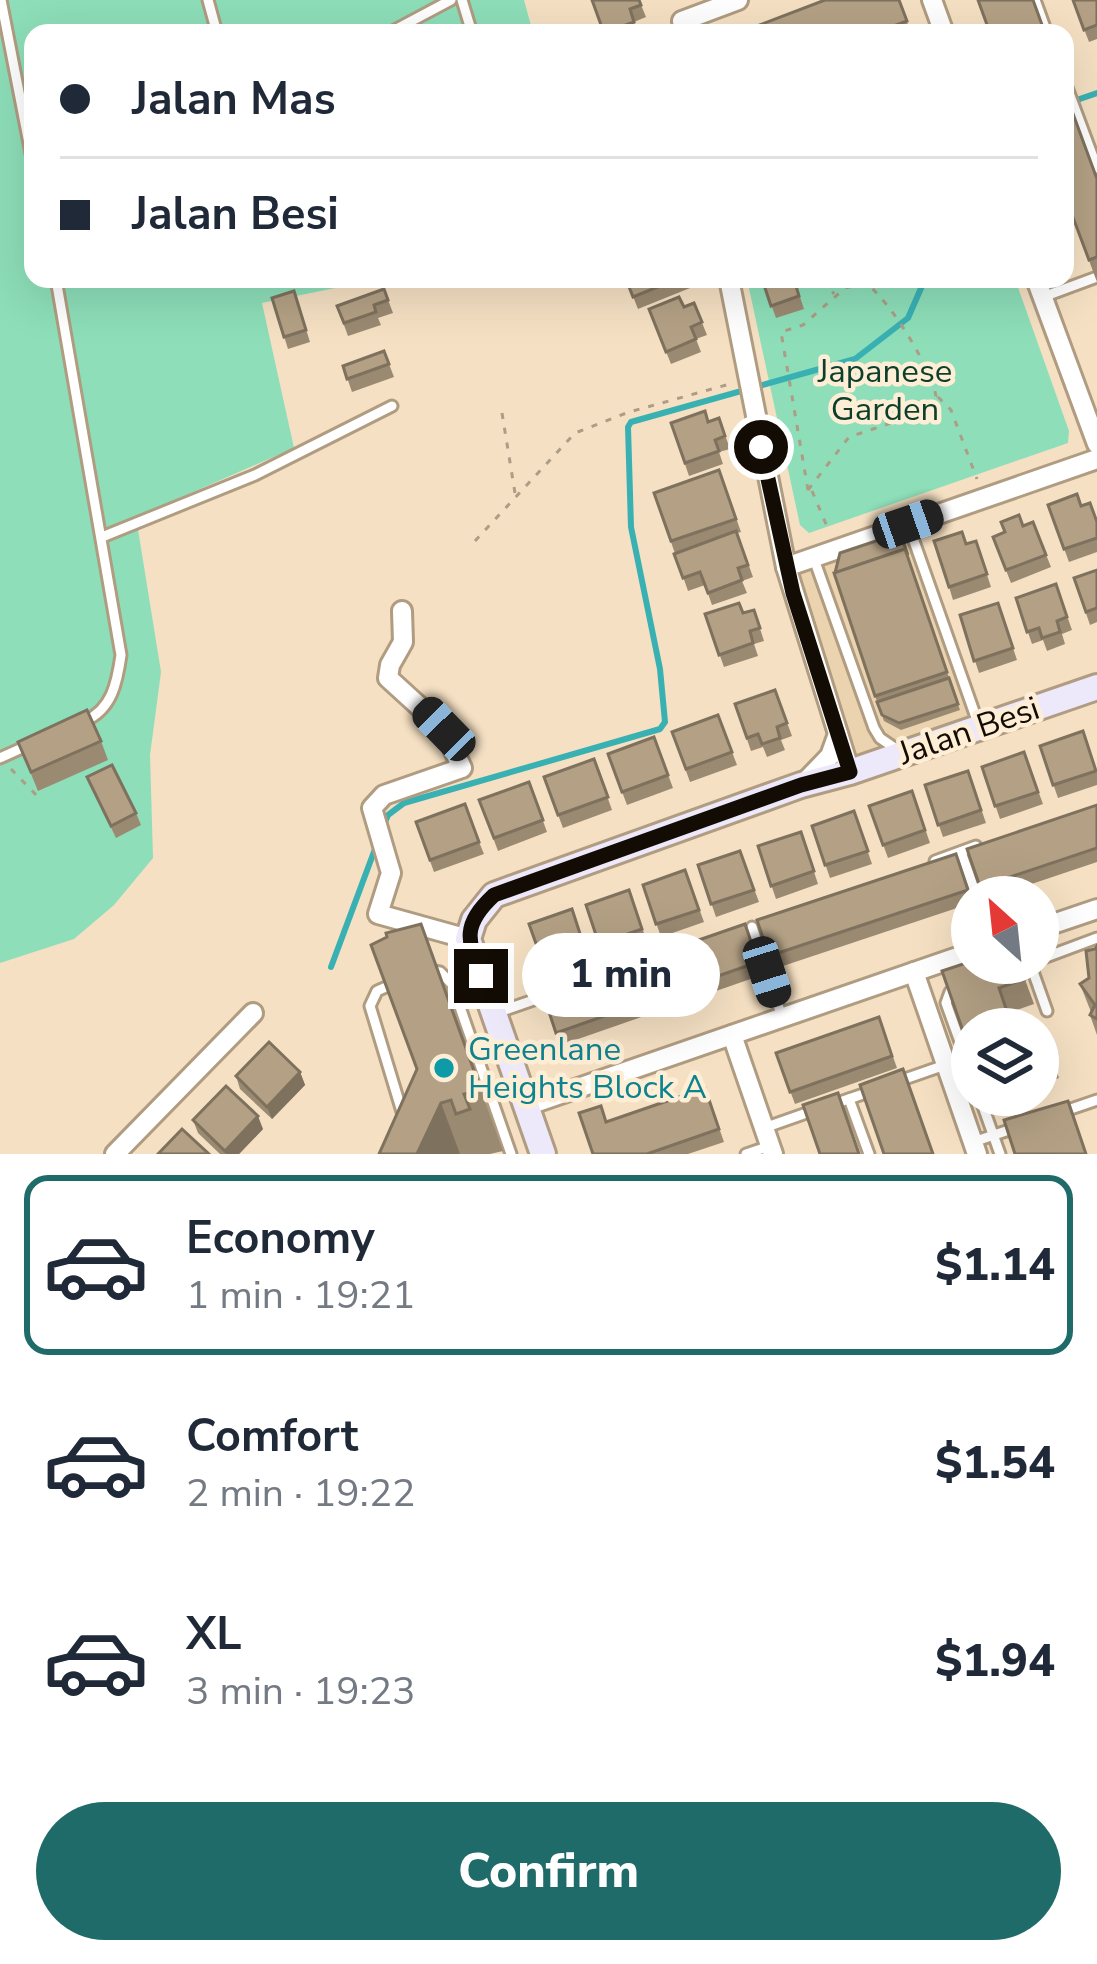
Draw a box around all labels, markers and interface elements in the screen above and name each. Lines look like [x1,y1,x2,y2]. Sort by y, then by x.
text: Jalan Mas [132,69,336,130]
text: Jalan Besi [132,184,339,245]
park label: Japanese Garden [817,349,952,432]
route start [734,420,788,474]
car [868,495,948,553]
street label: Jalan Besi [892,686,1045,776]
car [406,691,482,767]
north arrow [951,876,1059,984]
map controls [951,876,1059,1116]
car [739,932,795,1012]
callout: 1 min [523,934,721,1018]
text: 1 min [570,948,672,1001]
route end [454,949,508,1003]
button: layers [951,1008,1059,1116]
place label: Greenlane Heights Block A [468,1027,707,1110]
marker: Greenlane Heights Block A [431,1055,457,1081]
text: Economy [186,1208,375,1269]
icon: car [42,1211,150,1319]
text: $1.14 [935,1235,1055,1296]
text: 1 min · 19:21 [186,1269,415,1322]
text: Comfort [186,1406,358,1467]
icon: car [42,1409,150,1517]
text: $1.54 [935,1433,1055,1494]
text: 2 min · 19:22 [186,1467,415,1520]
text: XL [186,1604,242,1665]
icon: car [42,1607,150,1715]
text: $1.94 [935,1631,1055,1692]
text: 3 min · 19:23 [186,1665,415,1718]
button: Confirm [36,1802,1061,1940]

